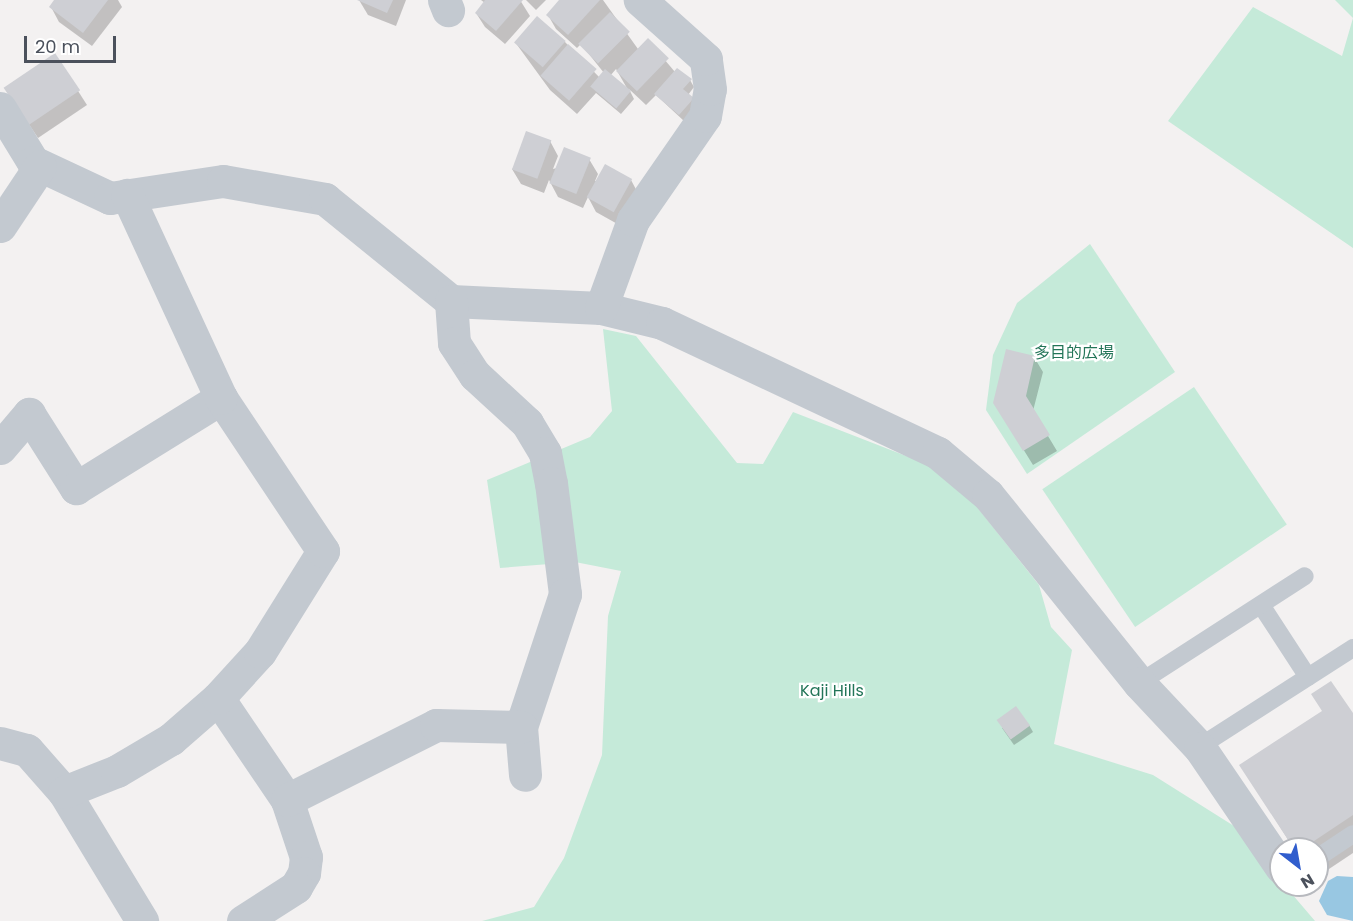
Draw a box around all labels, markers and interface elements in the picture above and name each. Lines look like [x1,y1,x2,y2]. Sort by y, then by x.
scale bar [27,24,118,62]
text: 20 m [35,34,80,59]
park label: 多目的広場 [1034,343,1114,363]
park label: Kaji Hills [800,681,864,701]
north arrow [1269,837,1329,897]
text: N [1296,868,1319,894]

